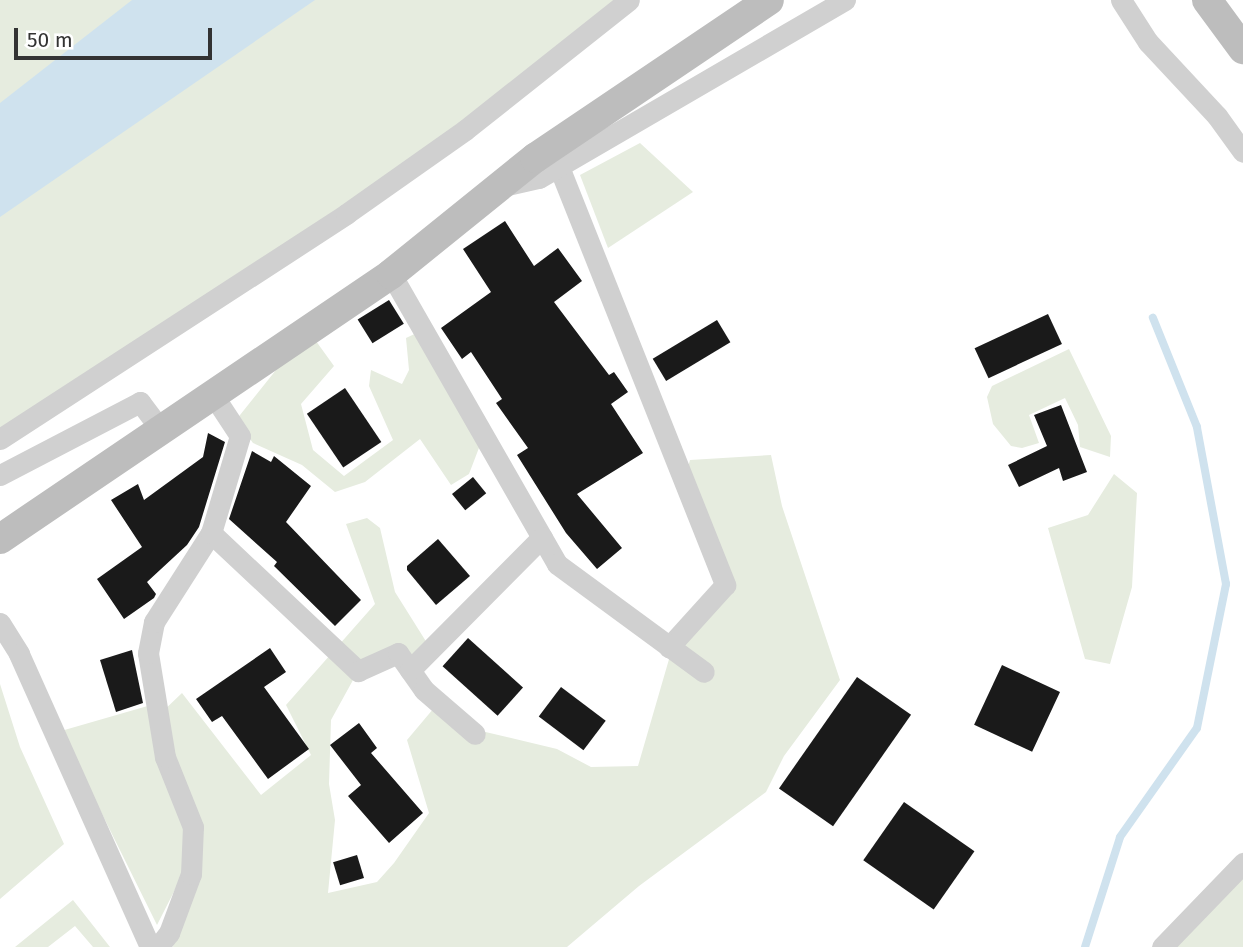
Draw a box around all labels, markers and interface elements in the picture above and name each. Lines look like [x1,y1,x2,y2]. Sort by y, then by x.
scale bar [18,14,215,58]
text: 50 m [27,27,73,53]

